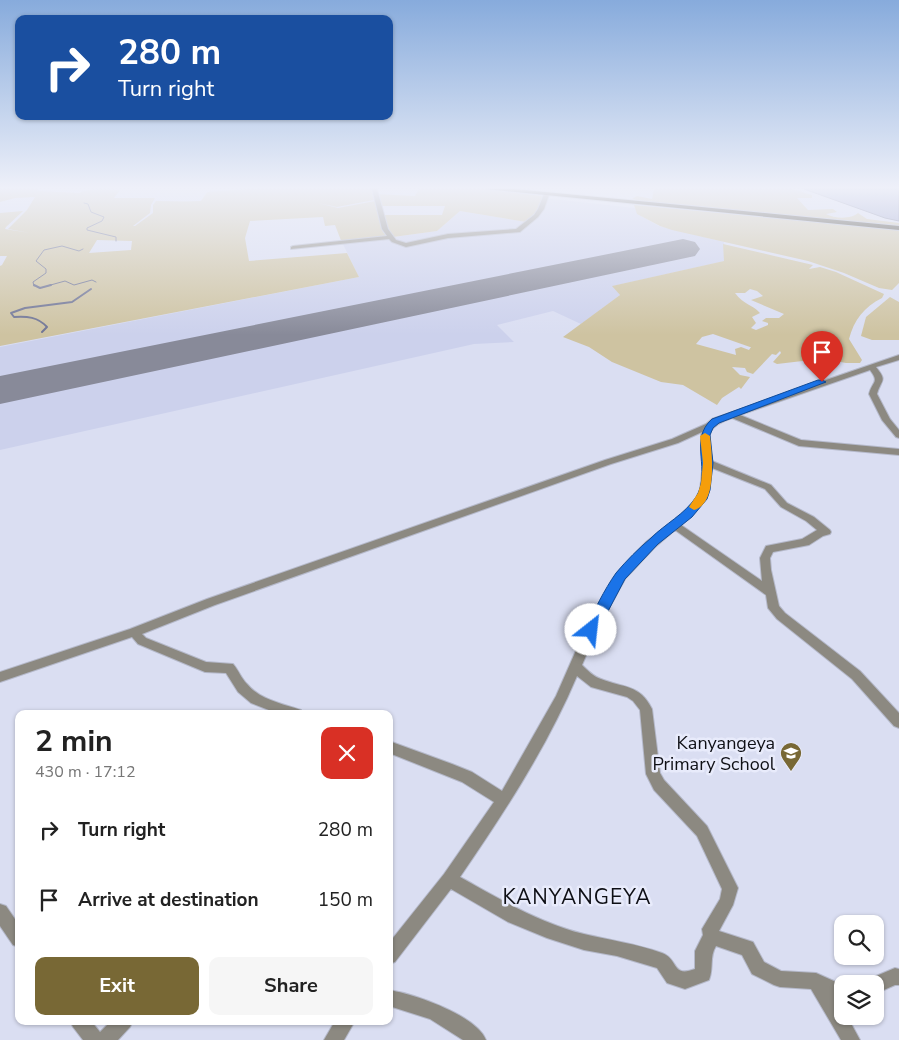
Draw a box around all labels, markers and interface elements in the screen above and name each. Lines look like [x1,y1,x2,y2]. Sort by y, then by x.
text: 280 m [118,29,221,76]
icon: right [35,35,100,100]
text: Turn right [118,74,214,104]
pin [801,331,843,382]
icon: arrive [808,338,836,366]
position arrow [564,603,616,655]
text: 2 min [35,721,113,762]
button: close [321,727,373,779]
place label: Kanyangeya Primary School [652,731,776,776]
school or university icon: Kanyangeya Primary School [779,741,803,772]
text: 430 m · 17:12 [35,761,136,783]
icon: right [35,816,63,844]
text: Turn right [78,817,165,843]
text: 280 m [318,817,373,843]
district label: KANYANGEYA [502,883,652,911]
icon: arrive [35,886,63,914]
text: Arrive at destination [78,887,259,913]
text: 150 m [318,887,373,913]
map controls [834,915,884,1025]
button: search [834,915,884,965]
button: Exit [35,957,199,1015]
button: Share [209,957,373,1015]
button: layers [834,975,884,1025]

